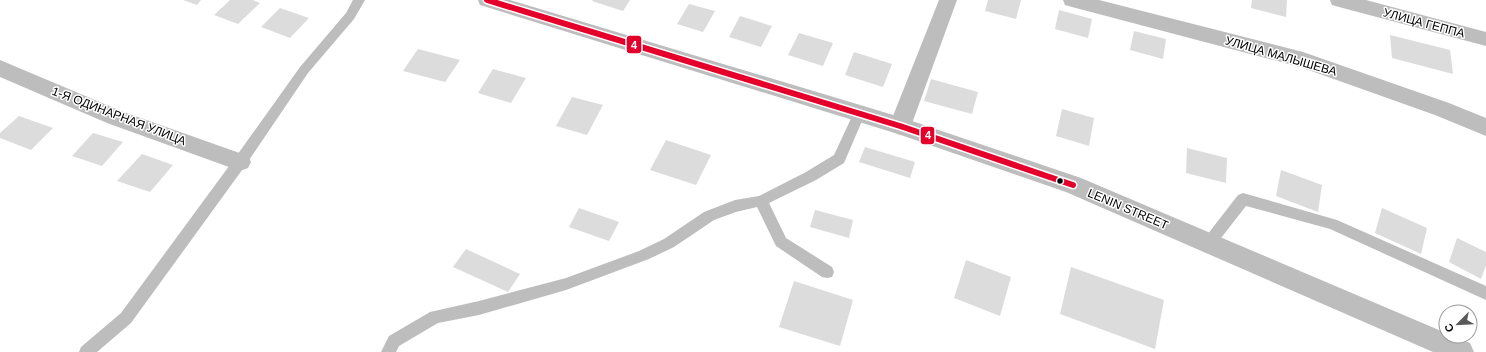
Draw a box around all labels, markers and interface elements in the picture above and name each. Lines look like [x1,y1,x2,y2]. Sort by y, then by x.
street label: УЛИЦА ГЕППА [1382,5,1466,41]
street label: УЛИЦА МАЛЫШЕВА [1224,33,1338,79]
line badge: 4 [626,35,642,54]
text: 4 [631,39,638,51]
street label: 1-Я ОДИНАРНАЯ УЛИЦА [50,84,188,148]
line badge: 4 [920,126,935,145]
text: 4 [925,129,932,141]
unlabelled marker [1055,176,1065,186]
street label: LENIN STREET [1086,186,1171,233]
north arrow [1438,304,1478,344]
text: С [1442,322,1456,334]

